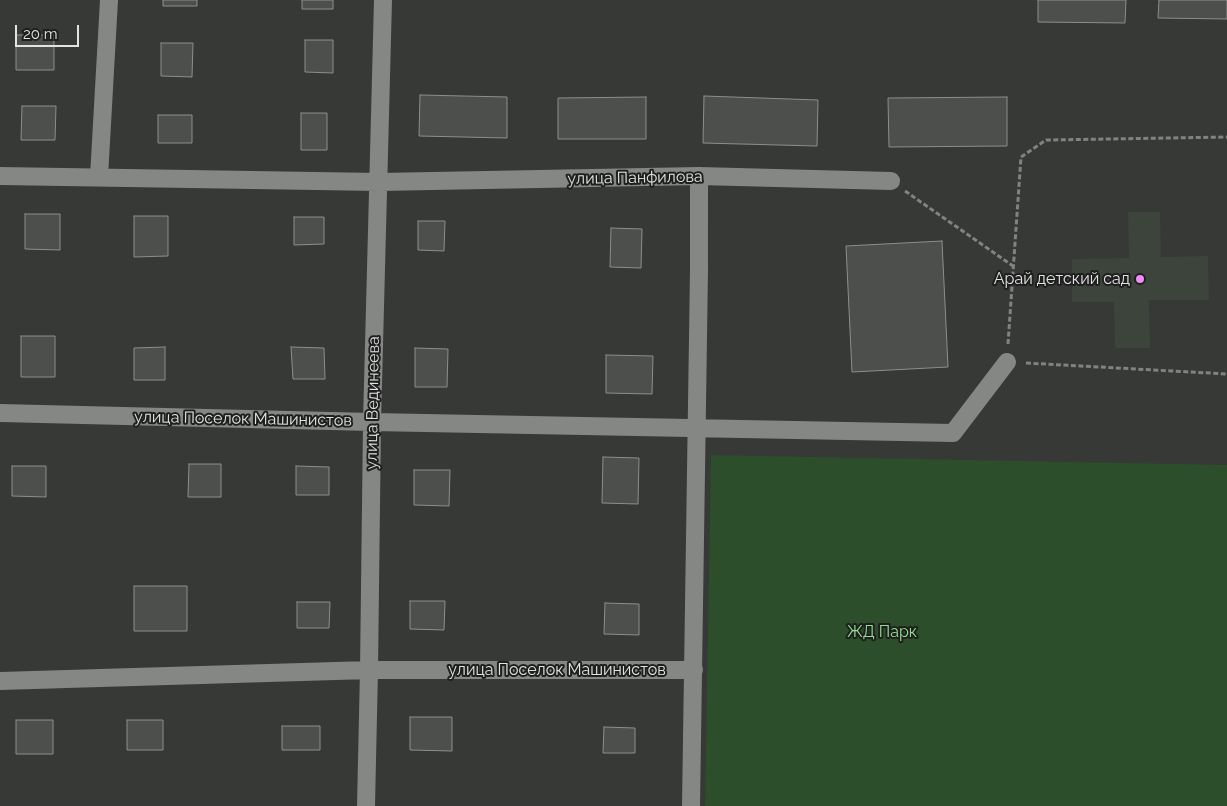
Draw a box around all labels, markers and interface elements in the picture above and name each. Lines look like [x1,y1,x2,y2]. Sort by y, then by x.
scale bar [18,15,81,47]
text: 20 m [23,25,58,43]
street label: улица Панфилова [567,167,703,189]
place label: Арай детский сад [994,269,1130,289]
marker: Арай детский сад [1134,273,1146,285]
street label: улица Вединеева [362,336,384,470]
street label: улица Поселок Машинистов [134,408,352,430]
park label: ЖД Парк [847,622,917,642]
street label: улица Поселок Машинистов [448,660,666,680]

